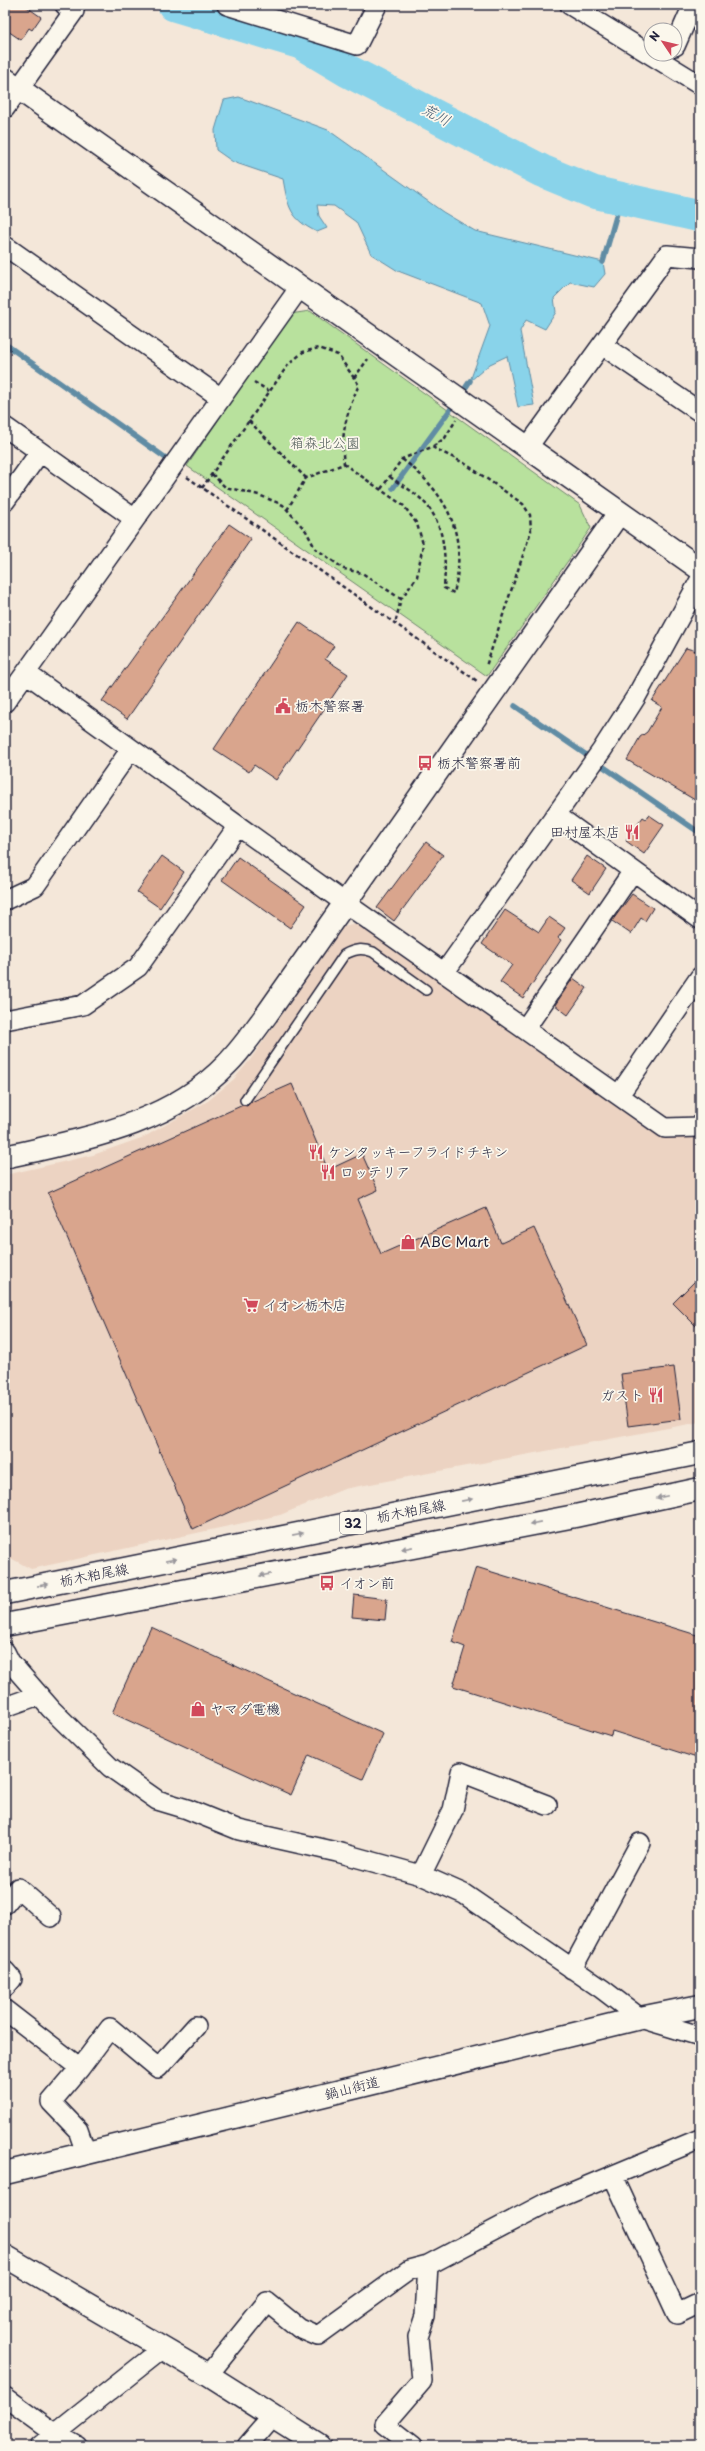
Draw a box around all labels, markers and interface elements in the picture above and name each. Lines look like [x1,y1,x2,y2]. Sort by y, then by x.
north arrow [643,22,683,62]
text: N [645,27,664,44]
water label: 荒川 [418,96,455,131]
park label: 箱森北公園 [290,432,360,453]
place label: 栃木警察署 [295,695,365,716]
public building icon: 栃木警察署 [274,697,292,715]
place label: 栃木警察署前 [437,752,521,773]
bus stop icon: 栃木警察署前 [416,754,434,772]
place label: 田村屋本店 [550,821,620,842]
restaurant icon: 田村屋本店 [623,823,641,841]
place label: ケンタッキーフライドチキン [328,1141,508,1162]
restaurant icon: ケンタッキーフライドチキン [307,1143,325,1161]
place label: ロッテリア [340,1161,410,1182]
restaurant icon: ロッテリア [319,1163,337,1181]
place label: ABC Mart [420,1231,489,1252]
shop icon: ABC Mart [399,1233,417,1251]
place label: イオン栃木店 [263,1294,346,1315]
supermarket icon: イオン栃木店 [242,1296,260,1314]
place label: ガスト [601,1384,644,1405]
restaurant icon: ガスト [647,1386,665,1404]
street label: 栃木粕尾線 [375,1494,447,1527]
one-way arrow [656,1495,668,1501]
one-way arrow [461,1497,473,1503]
road number: 32 [340,1512,366,1534]
one-way arrow [528,1521,541,1527]
one-way arrow [292,1531,304,1537]
one-way arrow [401,1545,413,1551]
one-way arrow [165,1556,177,1562]
street label: 栃木粕尾線 [58,1558,130,1591]
one-way arrow [259,1572,272,1578]
place label: イオン前 [339,1572,394,1593]
bus stop icon: イオン前 [318,1574,336,1592]
one-way arrow [37,1582,49,1588]
place label: ヤマダ電機 [210,1698,280,1719]
shop icon: ヤマダ電機 [189,1700,207,1718]
street label: 鍋山街道 [322,2071,382,2104]

